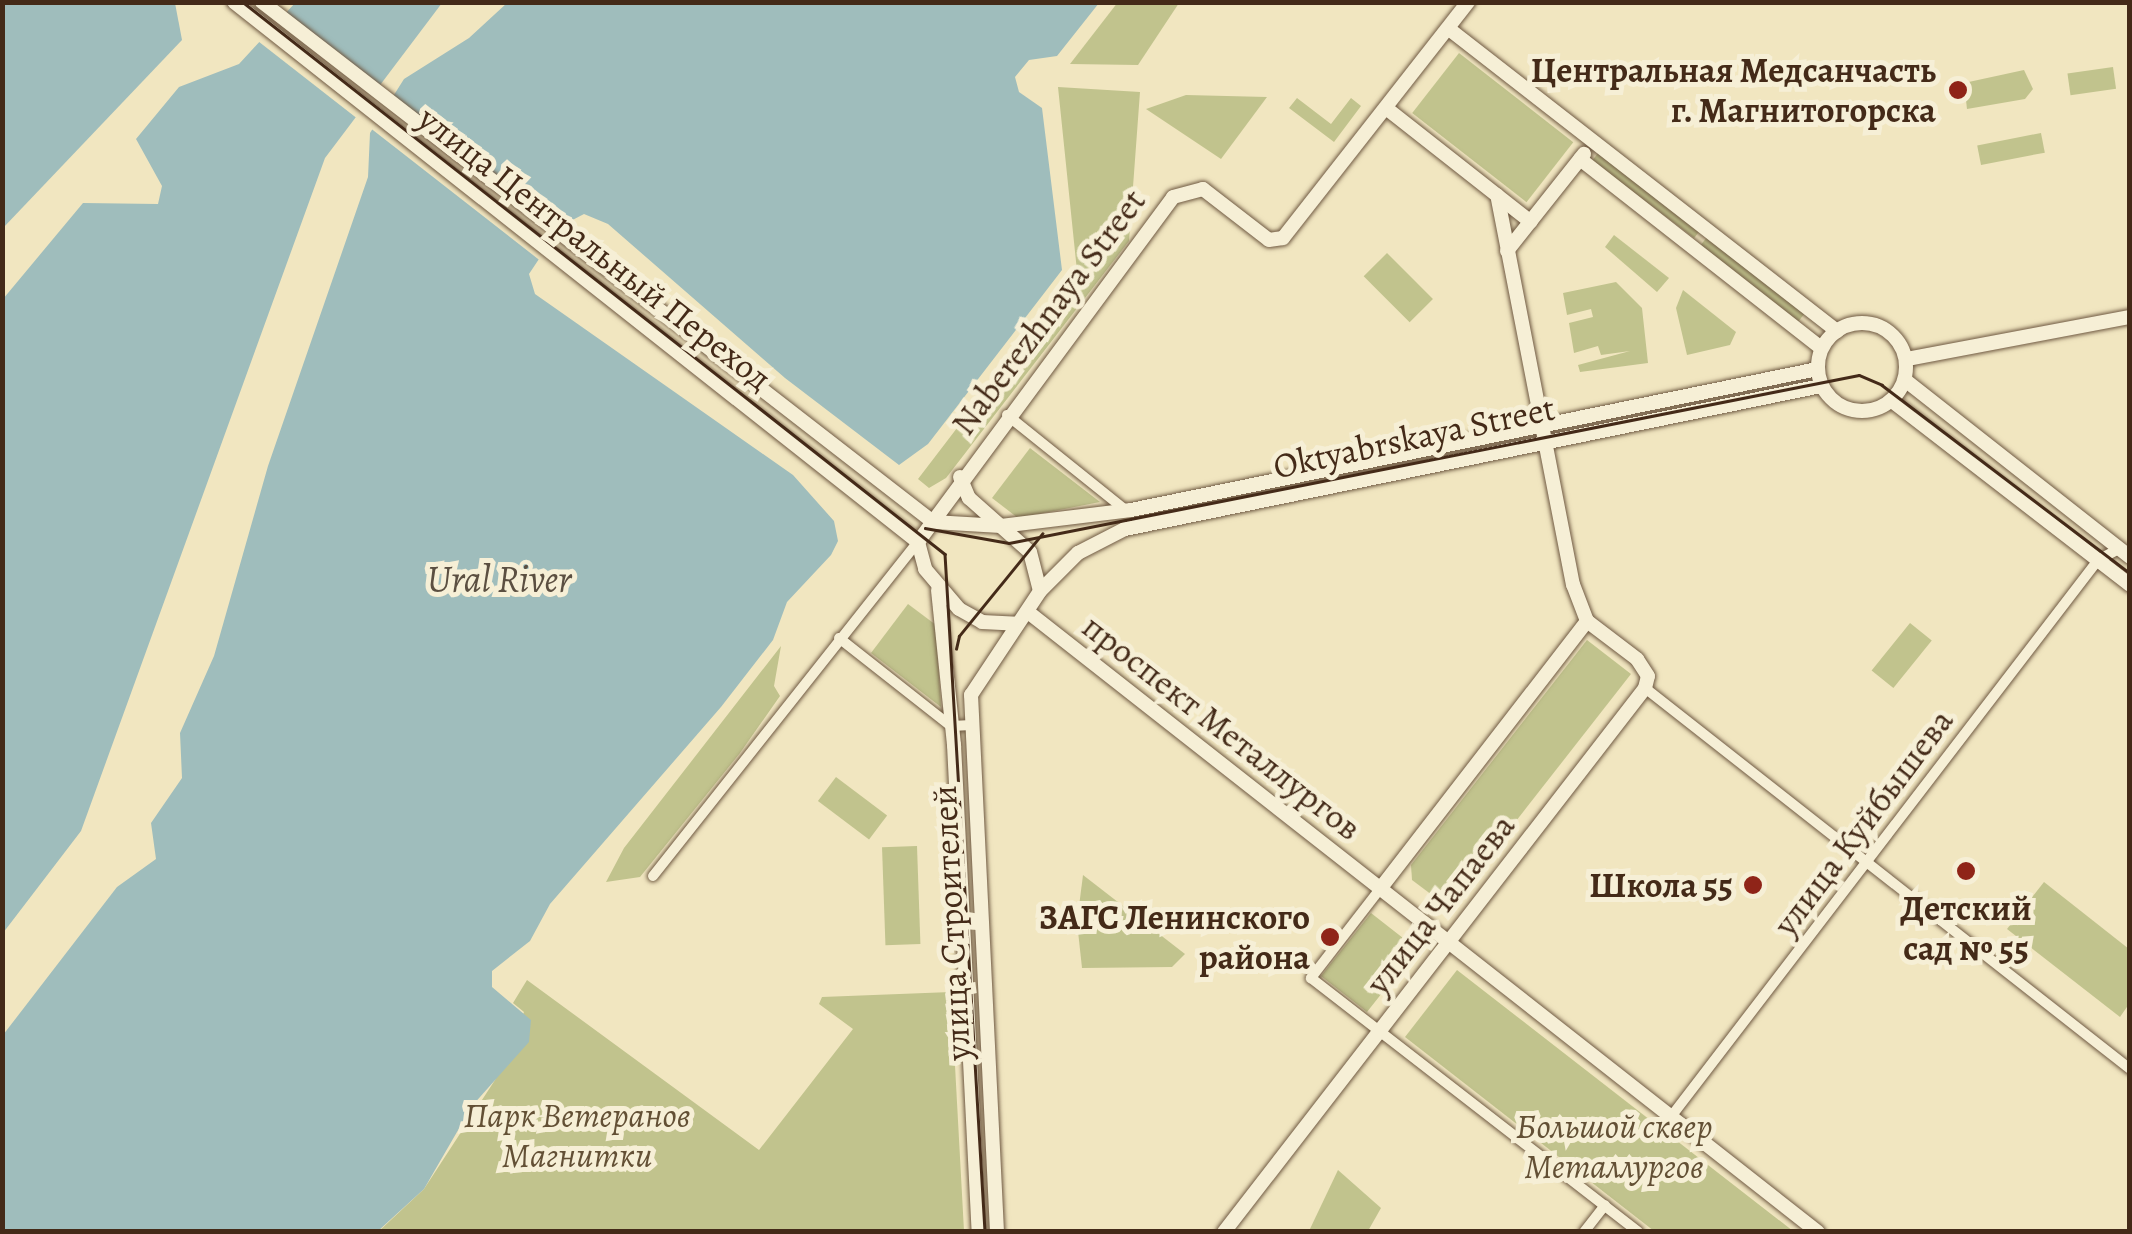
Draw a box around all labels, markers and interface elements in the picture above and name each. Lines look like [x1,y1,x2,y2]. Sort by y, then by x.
place label: Центральная Медсанчасть г. Магнитогорска [1531,49,1936,131]
marker: Центральная Медсанчасть г. Магнитогорска [1945,77,1971,103]
street label: улица Центральный Переход [410,97,780,399]
street label: Naberezhnaya Street [942,181,1154,443]
street label: Oktyabrskaya Street [1270,387,1558,487]
water label: Ural River [427,557,571,603]
street label: проспект Металлургов [1074,605,1370,849]
street label: улица Куйбышева [1764,700,1962,944]
street label: улица Строителей [923,784,979,1062]
street label: улица Чапаева [1357,805,1523,1003]
marker: Детский сад № 55 [1955,860,1977,882]
place label: Школа 55 [1589,864,1733,906]
marker: Школа 55 [1742,874,1764,896]
place label: Детский сад № 55 [1900,887,2032,969]
place label: ЗАГС Ленинского района [1039,896,1310,978]
marker: ЗАГС Ленинского района [1319,926,1341,948]
park label: Парк Ветеранов Магнитки [463,1094,691,1176]
park label: Большой сквер Металлургов [1516,1105,1712,1187]

